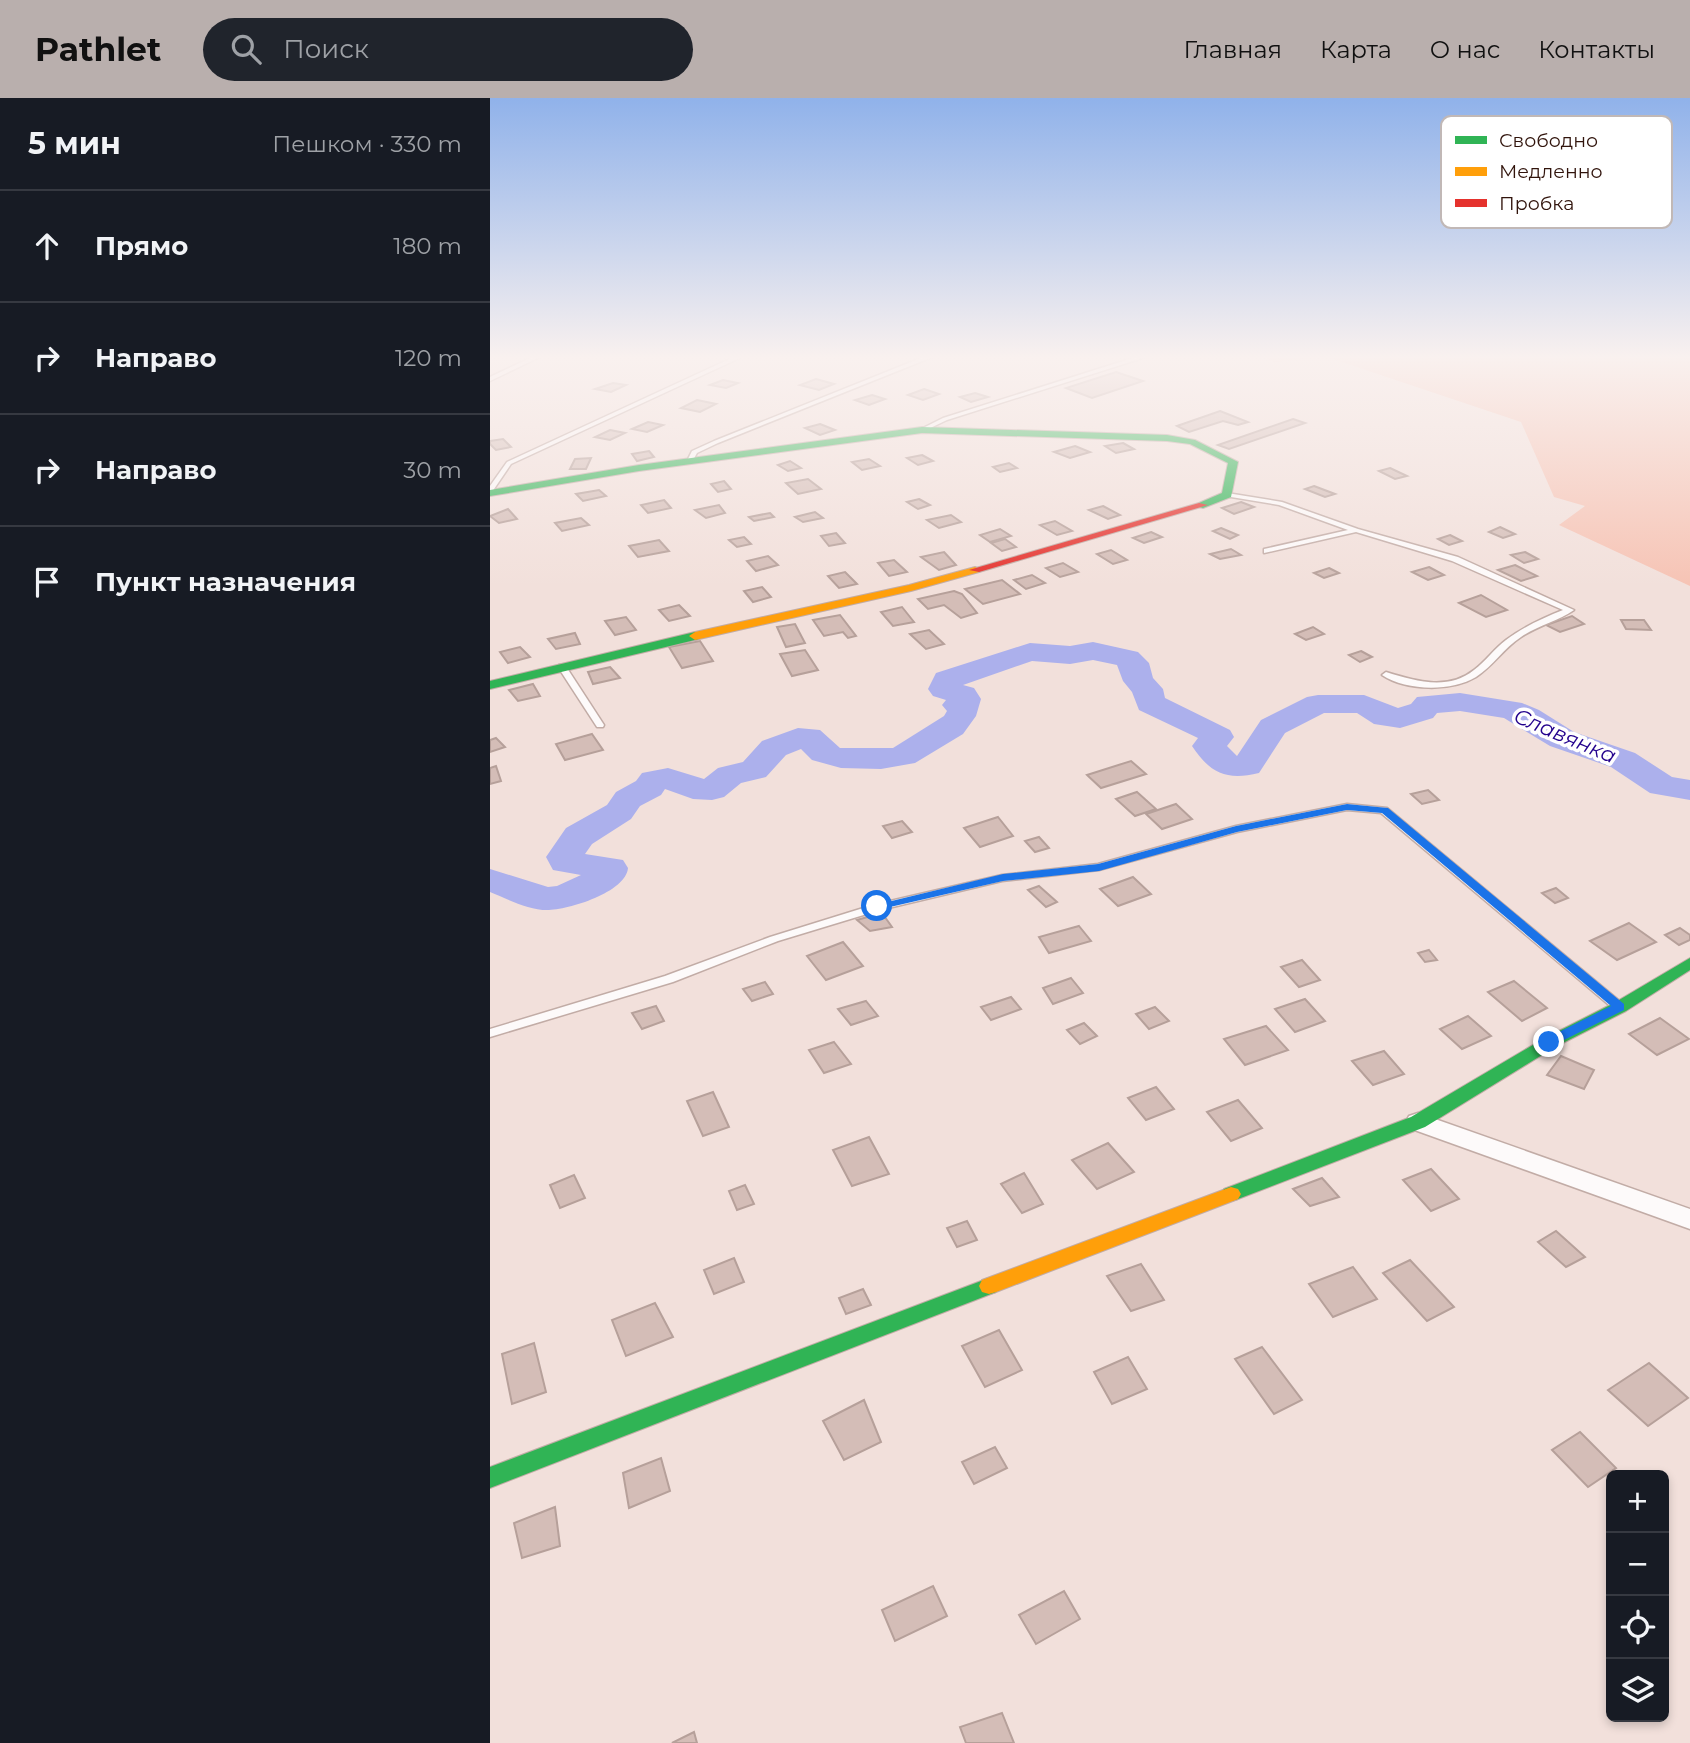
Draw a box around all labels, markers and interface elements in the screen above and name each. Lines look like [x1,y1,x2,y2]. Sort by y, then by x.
search box [203,18,693,81]
text: Pathlet [35,29,161,69]
icon: search [227,30,265,68]
text: Поиск [283,33,369,65]
text: Главная [1184,35,1282,64]
text: Карта [1320,35,1392,64]
text: О нас [1430,35,1500,64]
text: Контакты [1538,35,1655,64]
legend [1441,116,1672,228]
text: 5 мин [28,125,121,162]
text: Свободно [1499,129,1598,152]
text: Пешком · 330 m [272,130,462,158]
text: Медленно [1499,160,1603,183]
text: Пробка [1499,192,1574,215]
icon: ahead [28,227,66,265]
text: Прямо [95,230,188,262]
text: 180 m [393,232,462,260]
icon: right [28,339,66,377]
text: Направо [95,342,216,374]
text: 120 m [395,344,462,372]
icon: right [28,451,66,489]
text: Направо [95,454,216,486]
text: 30 m [403,456,462,484]
icon: arrive [28,563,66,601]
text: Пункт назначения [95,566,356,598]
water label: Славянка [1510,703,1620,768]
route start [861,890,892,921]
route end [1533,1026,1564,1057]
map controls [1606,1470,1669,1722]
button: + [1606,1470,1669,1533]
button: − [1606,1533,1669,1596]
button: locate [1606,1596,1669,1659]
button: layers [1606,1659,1669,1722]

